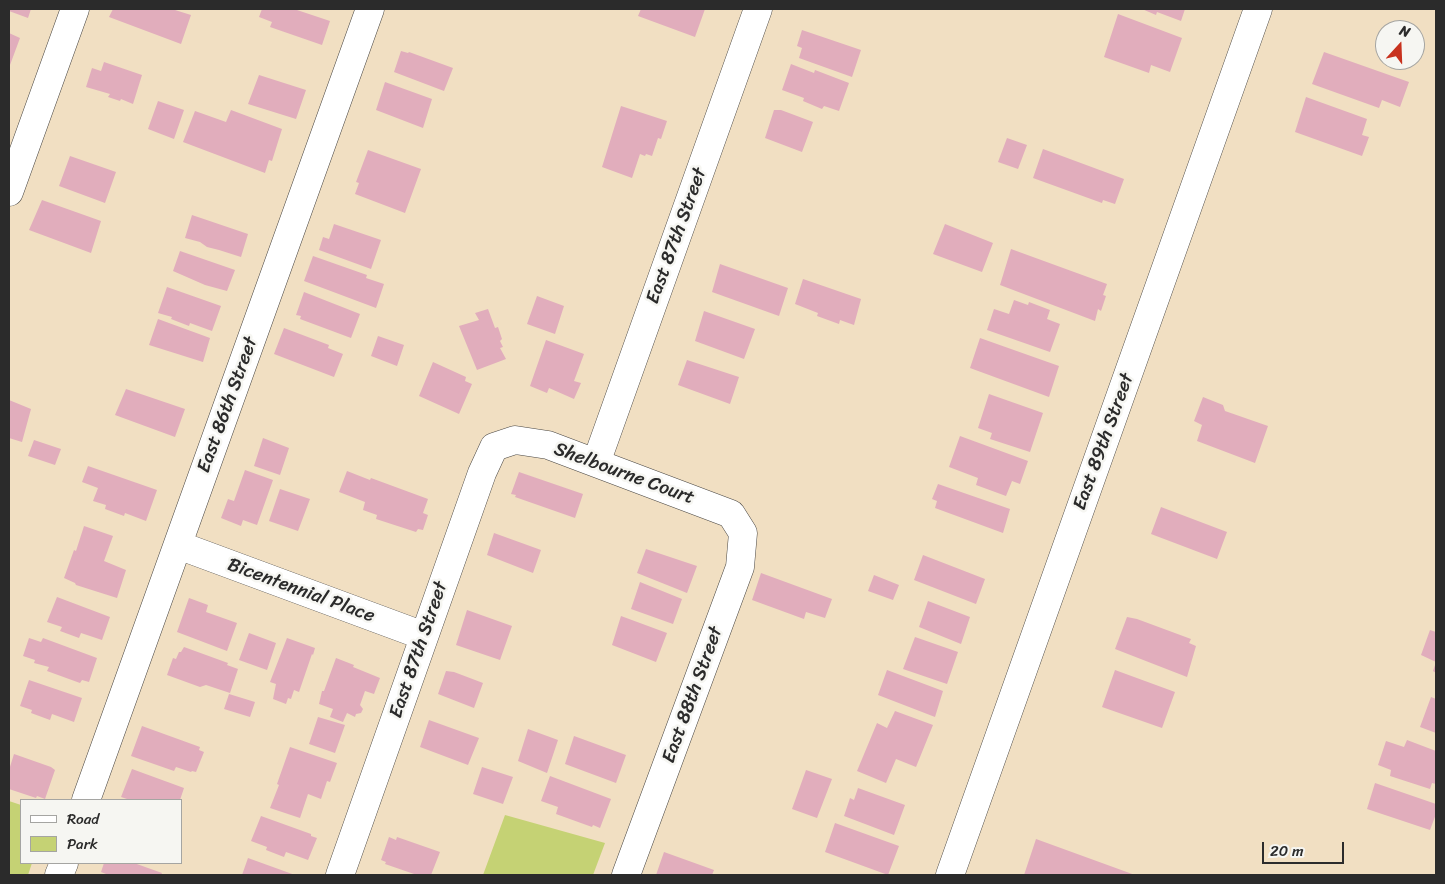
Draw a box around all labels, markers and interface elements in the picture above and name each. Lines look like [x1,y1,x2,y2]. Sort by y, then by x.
text: N [1396,18,1414,45]
north arrow [1375,20,1425,70]
street label: East 87th Street [642,165,712,307]
street label: East 86th Street [193,334,263,476]
street label: East 89th Street [1069,371,1139,513]
street label: Shelbourne Court [551,438,697,510]
street label: Bicentennial Place [224,554,378,628]
street label: East 87th Street [385,579,453,721]
street label: East 88th Street [658,624,728,766]
legend [20,799,182,864]
text: Road [67,806,99,832]
text: Park [67,831,98,857]
scale bar [1265,832,1348,864]
text: 20 m [1270,838,1304,864]

